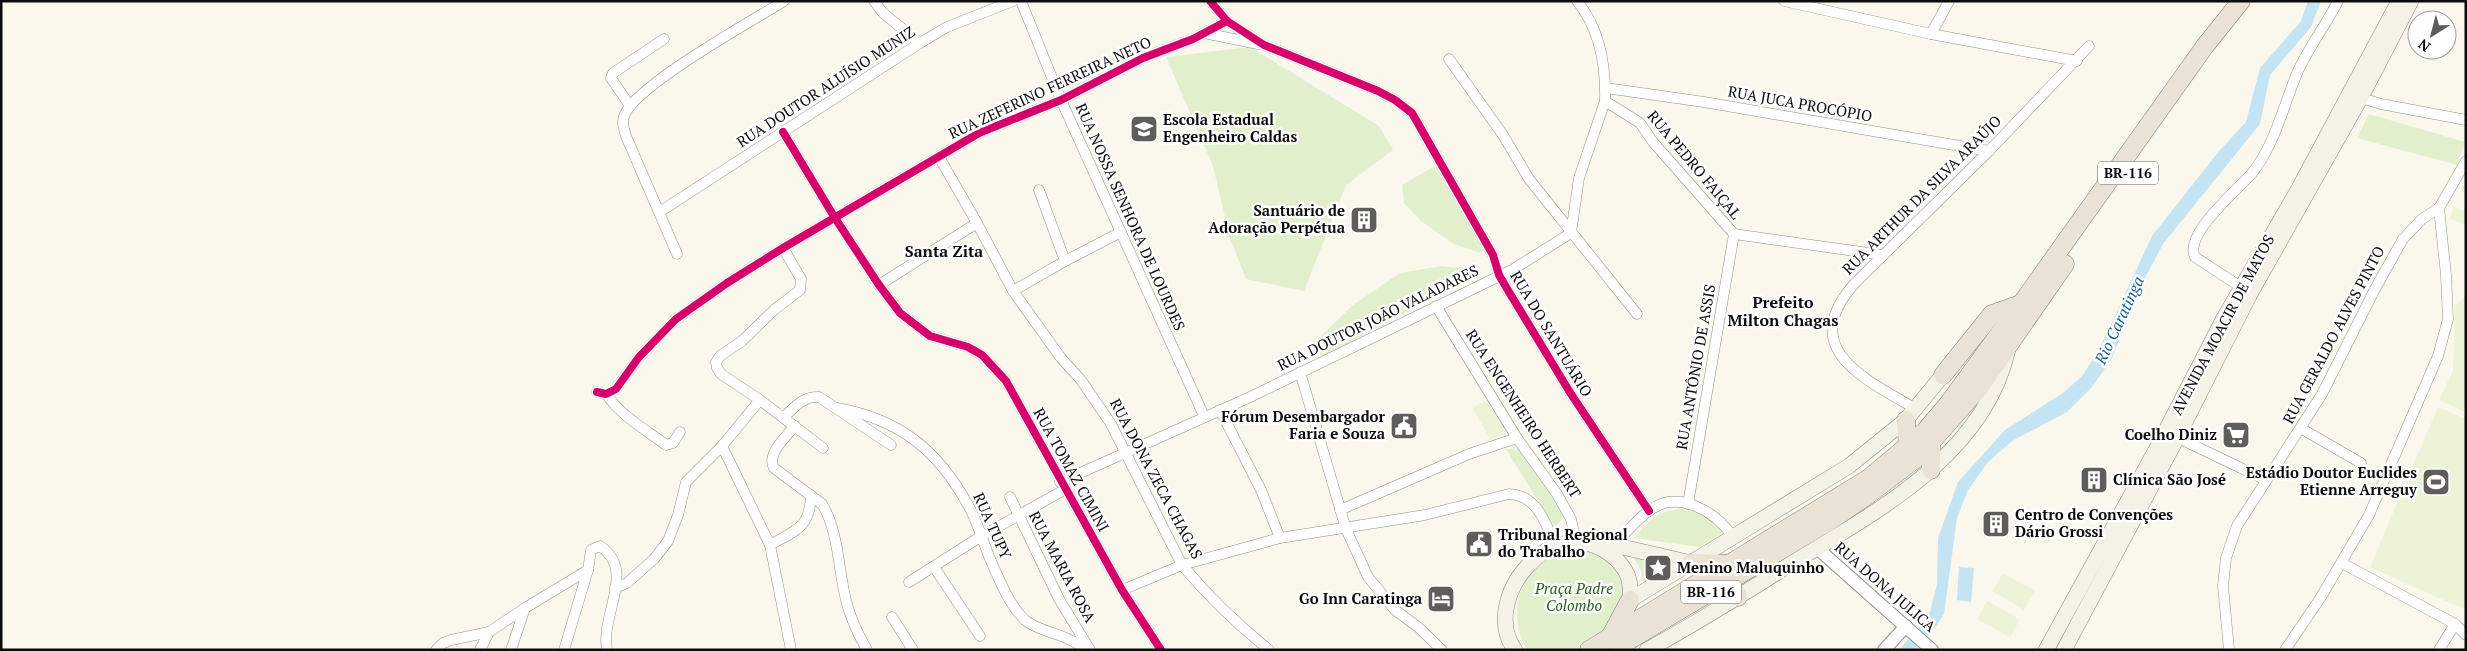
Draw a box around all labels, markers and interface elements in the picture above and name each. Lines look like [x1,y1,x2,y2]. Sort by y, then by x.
north arrow [2407,10,2457,60]
street label: RUA DOUTOR ALUÍSIO MUNIZ [733,21,918,151]
street label: RUA ZEFERINO FERREIRA NETO [945,31,1154,143]
text: N [2414,35,2434,57]
street label: RUA JUCA PROCÓPIO [1726,80,1874,126]
street label: RUA NOSSA SENHORA DE LOURDES [1072,100,1190,333]
street label: RUA PEDRO FAIÇAL [1643,106,1746,223]
place label: Escola Estadual Engenheiro Caldas [1163,109,1297,146]
street label: RUA ARTHUR DA SILVA ARAÚJO [1837,110,2005,278]
school or university icon: Escola Estadual Engenheiro Caldas [1129,114,1159,144]
road number: BR-116 [2098,162,2158,184]
place label: Santuário de Adoração Perpétua [1208,200,1346,237]
building icon: Santuário de Adoração Perpétua [1349,205,1379,235]
street label: AVENIDA MOACIR DE MATOS [2166,231,2278,418]
district label: Santa Zita [905,240,983,262]
street label: RUA GERALDO ALVES PINTO [2278,242,2389,427]
street label: RUA DOUTOR JOÃO VALADARES [1274,260,1481,375]
street label: RUA DO SANTUÁRIO [1506,267,1597,400]
water label: Rio Caratinga [2089,272,2149,368]
street label: RUA ANTÔNIO DE ASSIS [1671,283,1719,451]
district label: Prefeito Milton Chagas [1728,291,1838,331]
street label: RUA ENGENHEIRO HERBERT [1462,325,1586,502]
street label: RUA DONA ZECA CHAGAS [1106,395,1208,562]
street label: RUA TOMAZ CIMINI [1030,404,1114,535]
place label: Fórum Desembargador Faria e Souza [1221,406,1386,443]
public building icon: Fórum Desembargador Faria e Souza [1389,411,1419,441]
supermarket icon: Coelho Diniz [2221,420,2251,450]
place label: Coelho Diniz [2125,424,2217,444]
place label: Estádio Doutor Euclides Etienne Arreguy [2246,462,2418,499]
building icon: Clínica São José [2079,465,2109,495]
sports icon: Estádio Doutor Euclides Etienne Arreguy [2421,467,2451,497]
place label: Clínica São José [2113,469,2226,489]
street label: RUA TUPY [969,489,1017,562]
place label: Centro de Convenções Dário Grossi [2015,504,2173,541]
street label: RUA MARIA ROSA [1025,507,1101,626]
building icon: Centro de Convenções Dário Grossi [1981,509,2011,539]
place label: Tribunal Regional do Trabalho [1498,524,1628,561]
public building icon: Tribunal Regional do Trabalho [1464,529,1494,559]
street label: RUA DONA JULICA [1831,537,1941,636]
place icon: Menino Maluquinho [1643,553,1673,583]
place label: Menino Maluquinho [1677,557,1824,577]
park label: Praça Padre Colombo [1534,578,1613,615]
road number: BR-116 [1681,580,1741,604]
hotel icon: Go Inn Caratinga [1426,584,1456,614]
place label: Go Inn Caratinga [1299,588,1423,608]

